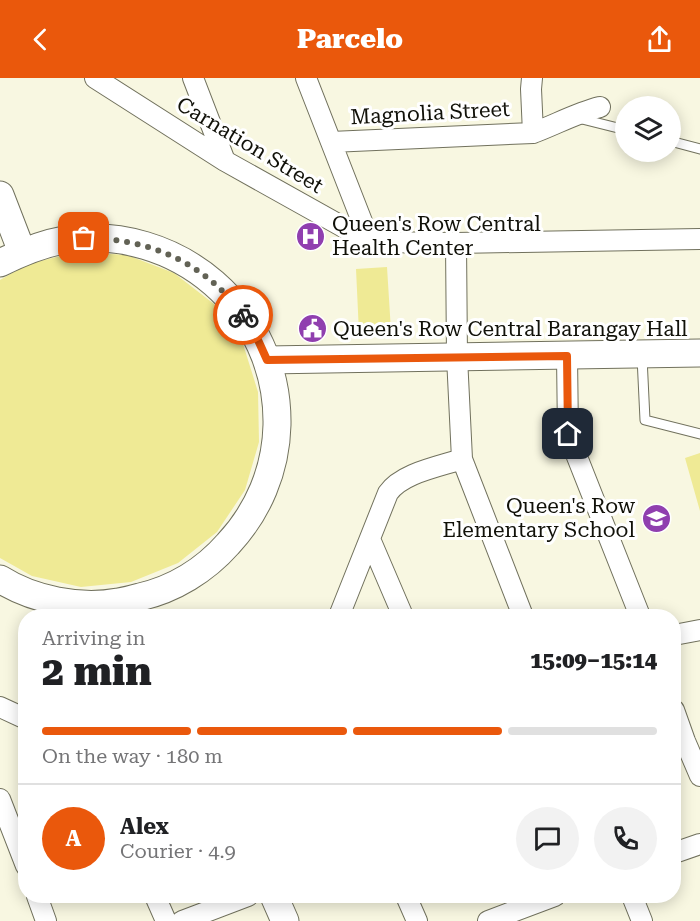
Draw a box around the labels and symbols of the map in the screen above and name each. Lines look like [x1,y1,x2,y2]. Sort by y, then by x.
street label: Carnation Street [173,92,328,198]
street label: Magnolia Street [350,97,511,129]
pin [58,212,109,263]
place label: Queen's Row Central Health Center [332,212,541,260]
hospital icon: Queen's Row Central Health Center [295,220,327,252]
courier [213,285,273,345]
public building icon: Queen's Row Central Barangay Hall [296,313,328,345]
place label: Queen's Row Central Barangay Hall [333,317,688,341]
pin [542,408,593,459]
place label: Queen's Row Elementary School [442,494,636,542]
school or university icon: Queen's Row Elementary School [640,502,672,534]

